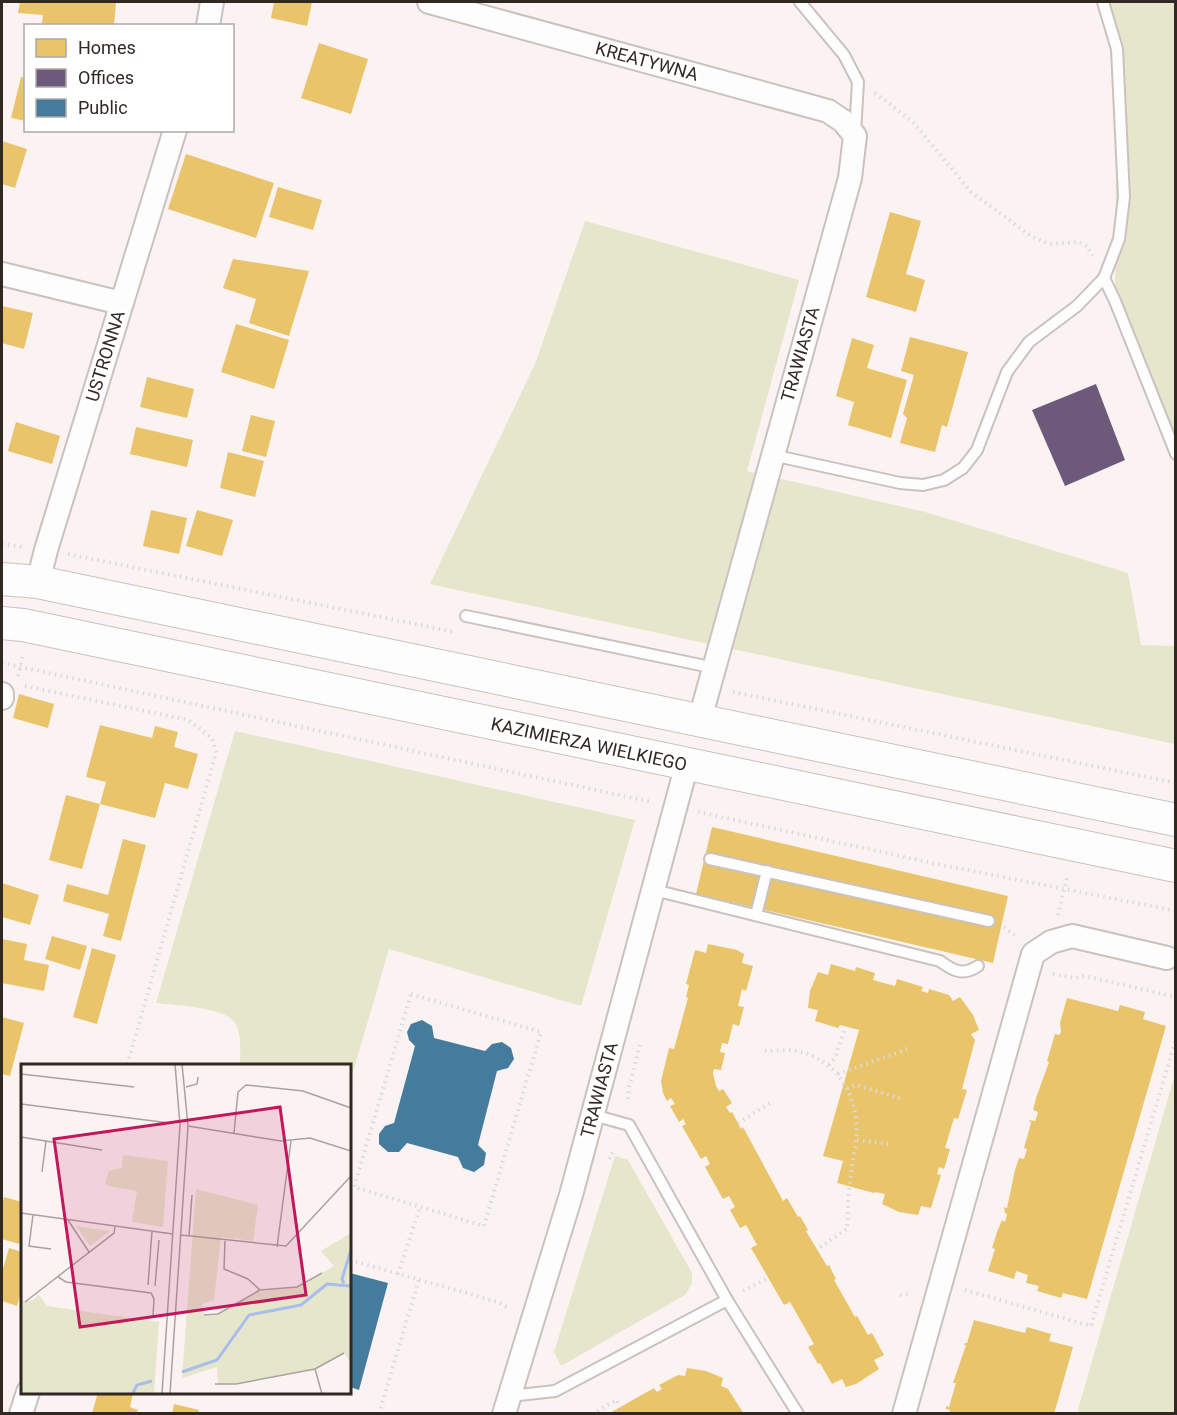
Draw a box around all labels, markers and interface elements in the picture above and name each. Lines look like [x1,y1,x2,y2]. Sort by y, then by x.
legend [24,24,234,132]
text: Homes [78,37,136,58]
street label: KREATYWNA [593,37,701,85]
text: Offices [78,67,134,88]
text: Public [78,97,128,118]
street label: TRAWIASTA [776,304,824,404]
street label: USTRONNA [81,308,129,404]
street label: KAZIMIERZA WIELKIEGO [489,713,689,775]
street label: TRAWIASTA [576,1040,622,1140]
inset map [21,1064,351,1394]

